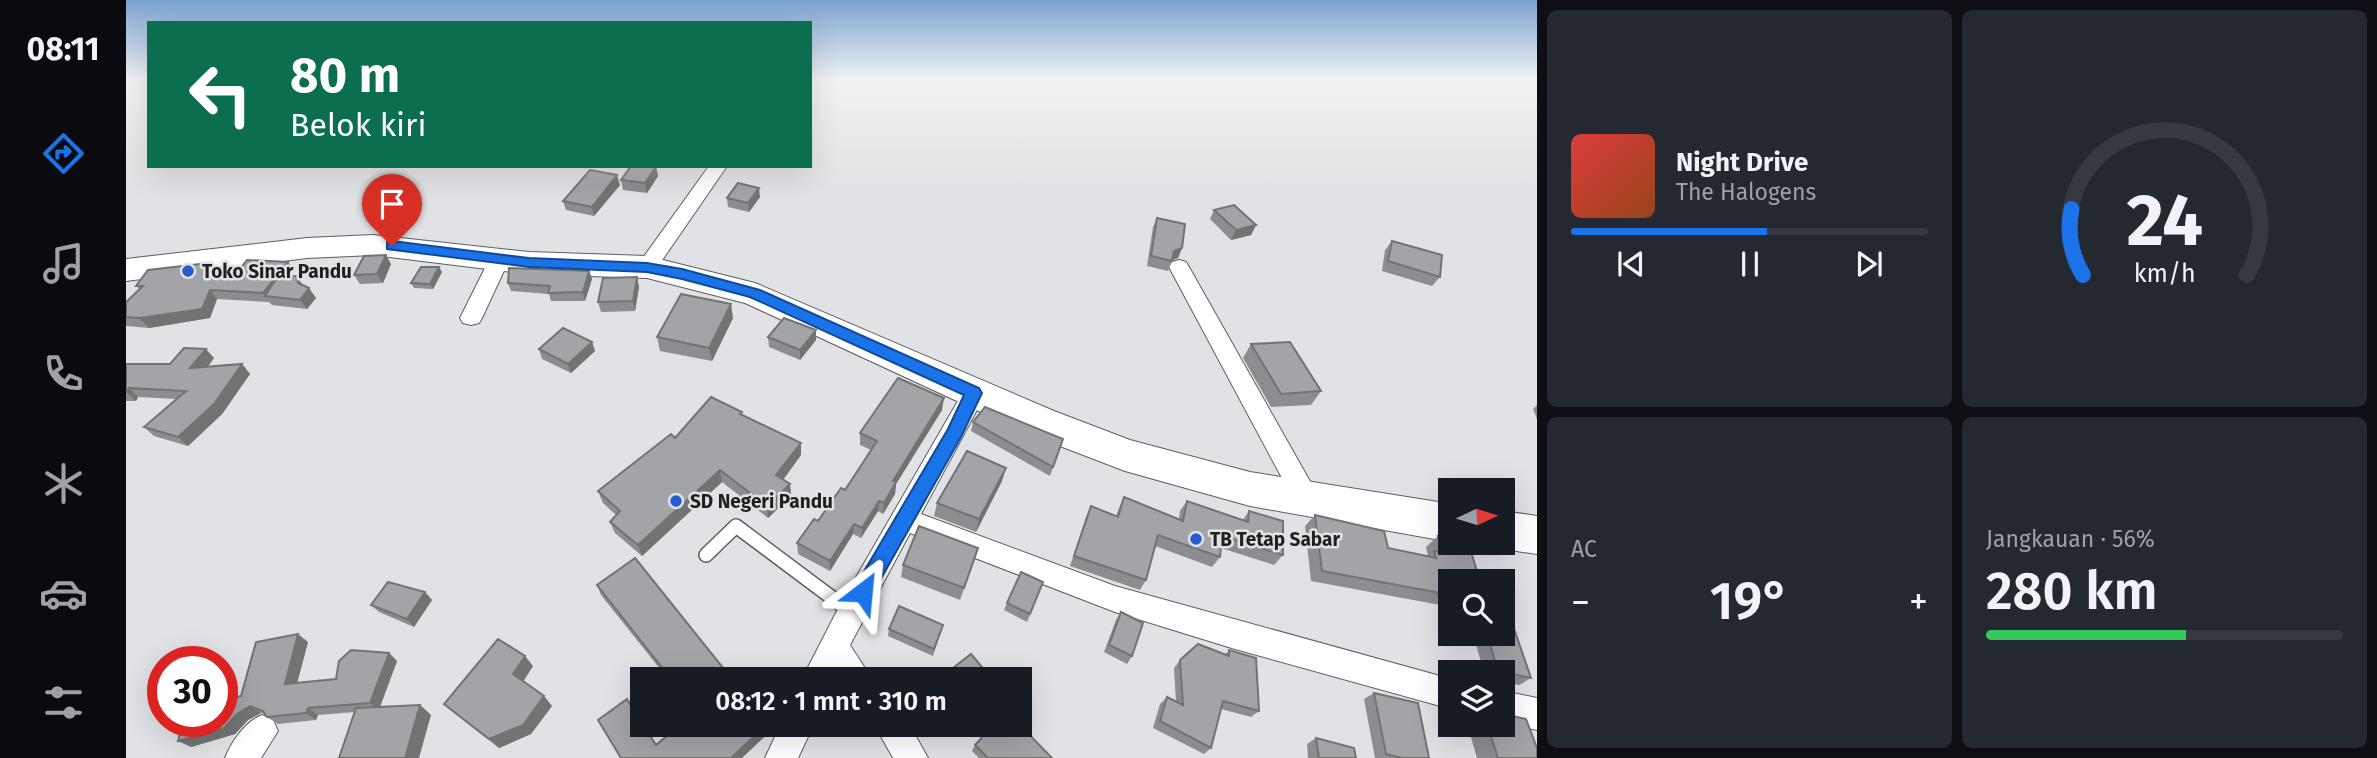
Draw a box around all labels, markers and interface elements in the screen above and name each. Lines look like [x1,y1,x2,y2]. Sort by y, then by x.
text: 08:11 [26,30,100,68]
text: 80 m [290,46,400,105]
icon: left [175,49,266,140]
text: Belok kiri [290,106,426,144]
icon: directions [39,129,88,178]
text: Night Drive [1676,147,1808,178]
pin [362,174,422,246]
text: 24 [2126,177,2203,264]
text: The Halogens [1676,178,1816,206]
icon: arrive [373,185,411,223]
icon: music [39,239,88,288]
icon: previous [1612,245,1650,283]
icon: pause [1731,245,1769,283]
icon: next [1850,245,1888,283]
text: km/h [2134,259,2195,289]
place label: Toko Sinar Pandu [202,260,352,283]
marker: Toko Sinar Pandu [180,263,196,279]
icon: phone [39,349,88,398]
icon: climate [39,459,88,508]
north arrow [1438,478,1516,555]
map controls [1438,478,1515,737]
place label: SD Negeri Pandu [690,490,833,513]
marker: SD Negeri Pandu [668,493,684,509]
text: Jangkauan · 56% [1986,525,2155,553]
place label: TB Tetap Sabar [1210,528,1340,551]
marker: TB Tetap Sabar [1188,531,1204,547]
text: AC [1571,535,1597,563]
position arrow [826,555,900,629]
text: 280 km [1986,560,2158,623]
icon: car [39,569,88,618]
button: search [1438,569,1515,646]
text: 19° [1710,570,1789,633]
text: − [1571,579,1590,625]
text: + [1909,579,1928,625]
speed limit sign: 30 [147,646,238,737]
button: layers [1438,660,1515,737]
icon: filters [39,678,88,727]
text: 08:12 · 1 mnt · 310 m [715,686,947,717]

